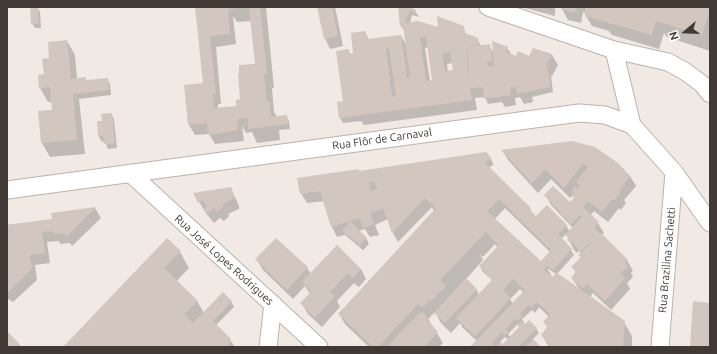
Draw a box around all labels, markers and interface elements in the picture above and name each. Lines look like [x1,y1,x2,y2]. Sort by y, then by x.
north arrow [665,12,705,52]
text: N [667,30,681,42]
street label: Rua Flôr de Carnaval [331,125,433,153]
street label: Rua Brazilina Sachetti [656,207,678,313]
street label: Rua José Lopes Rodrigues [172,212,276,308]

